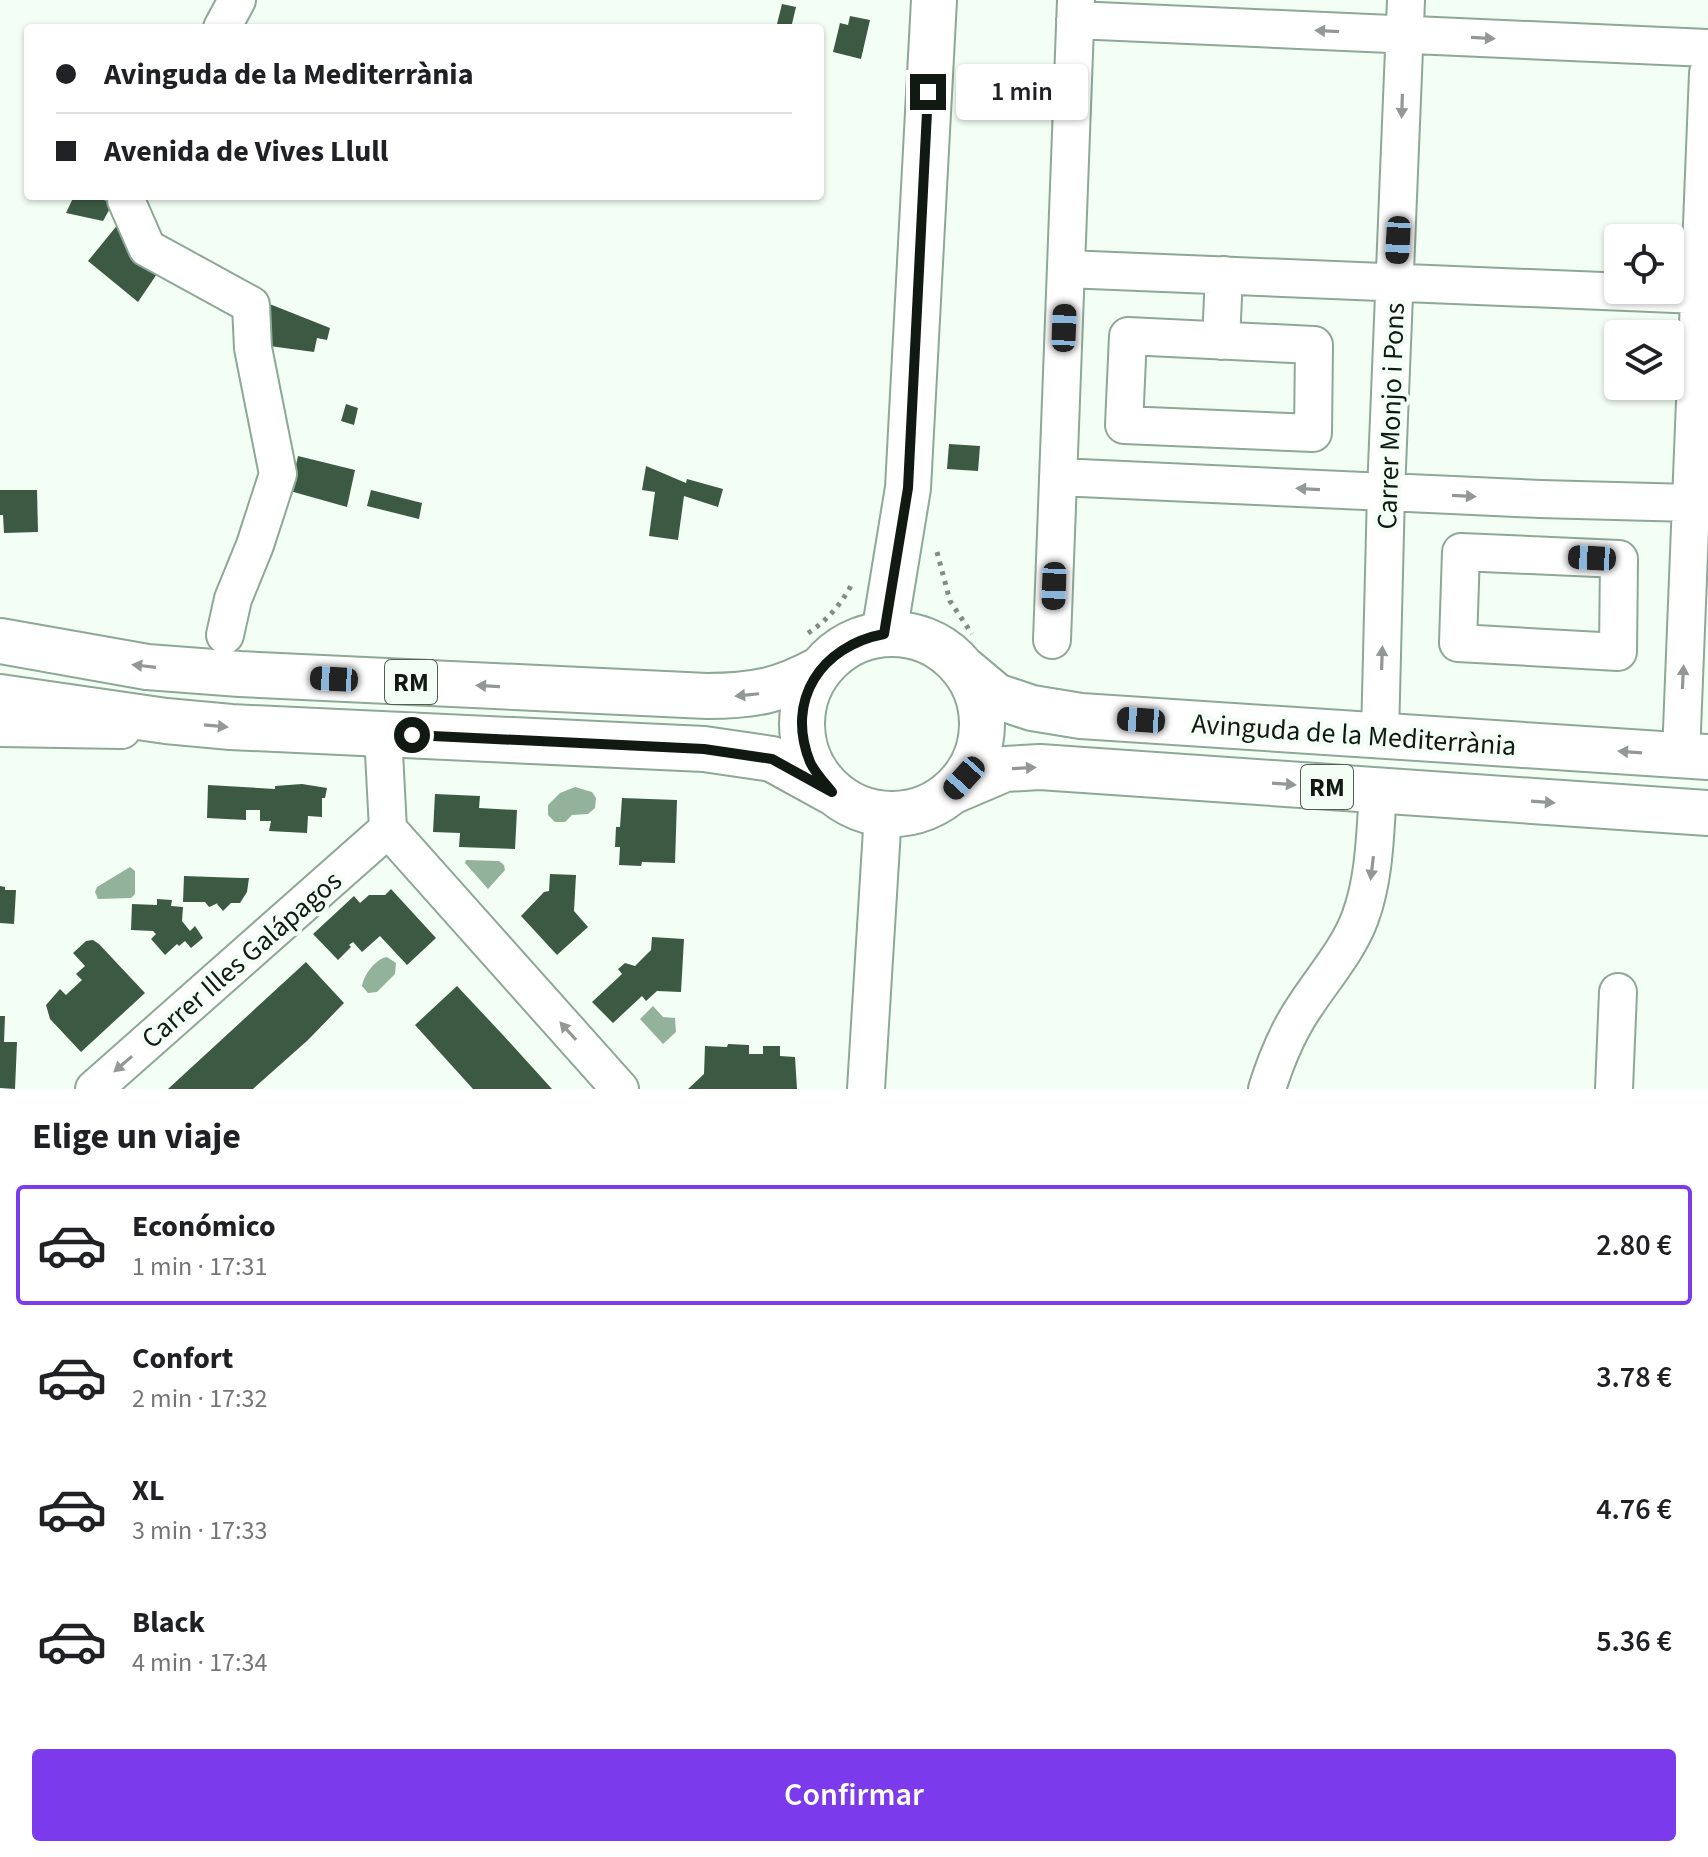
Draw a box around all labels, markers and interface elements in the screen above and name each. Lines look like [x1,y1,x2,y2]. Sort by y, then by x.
one-way arrow [1314,24,1339,37]
one-way arrow [1471,31,1496,44]
text: Avinguda de la Mediterrània [104,53,473,96]
callout: 1 min [956,64,1088,120]
text: 1 min [991,73,1053,110]
route end [910,74,946,110]
one-way arrow [1396,94,1409,119]
text: Avenida de Vives Llull [104,130,388,173]
car [1385,215,1411,265]
map controls [1604,224,1684,400]
button: locate [1604,224,1684,304]
street label: Carrer Monjo i Pons [1367,302,1415,530]
car [1051,304,1077,352]
button: layers [1604,320,1684,400]
one-way arrow [1295,482,1320,495]
one-way arrow [1452,489,1477,502]
car [1567,545,1617,571]
car [1041,562,1067,610]
one-way arrow [1376,645,1389,670]
one-way arrow [131,659,156,672]
road number: RM [385,660,437,704]
one-way arrow [1677,664,1690,689]
car [309,666,359,692]
one-way arrow [475,679,500,692]
one-way arrow [734,688,759,701]
street label: Avinguda de la Mediterrània [1190,704,1518,766]
car [1116,706,1166,734]
route start [394,717,430,753]
one-way arrow [204,719,229,732]
one-way arrow [1617,745,1642,758]
car [939,752,989,804]
one-way arrow [1012,761,1037,774]
road number: RM [1301,765,1353,809]
one-way arrow [1272,778,1297,791]
one-way arrow [1531,796,1556,809]
one-way arrow [1365,856,1378,881]
street label: Carrer Illes Galápagos [133,861,351,1058]
one-way arrow [559,1021,577,1040]
one-way arrow [113,1055,133,1072]
text: Elige un viaje [32,1111,241,1162]
text: Económico [132,1205,276,1248]
icon: car [36,1209,108,1281]
text: 2.80 € [1596,1224,1672,1267]
text: 1 min · 17:31 [132,1248,267,1285]
text: Confort [132,1337,233,1380]
icon: car [36,1341,108,1413]
text: 3.78 € [1596,1356,1672,1399]
text: 2 min · 17:32 [132,1380,267,1417]
text: XL [132,1469,165,1512]
icon: car [36,1473,108,1545]
text: 4.76 € [1596,1488,1672,1531]
text: 3 min · 17:33 [132,1512,267,1549]
text: Black [132,1601,205,1644]
icon: car [36,1605,108,1677]
text: 5.36 € [1596,1620,1672,1663]
text: 4 min · 17:34 [132,1644,267,1681]
button: Confirmar [32,1749,1676,1841]

